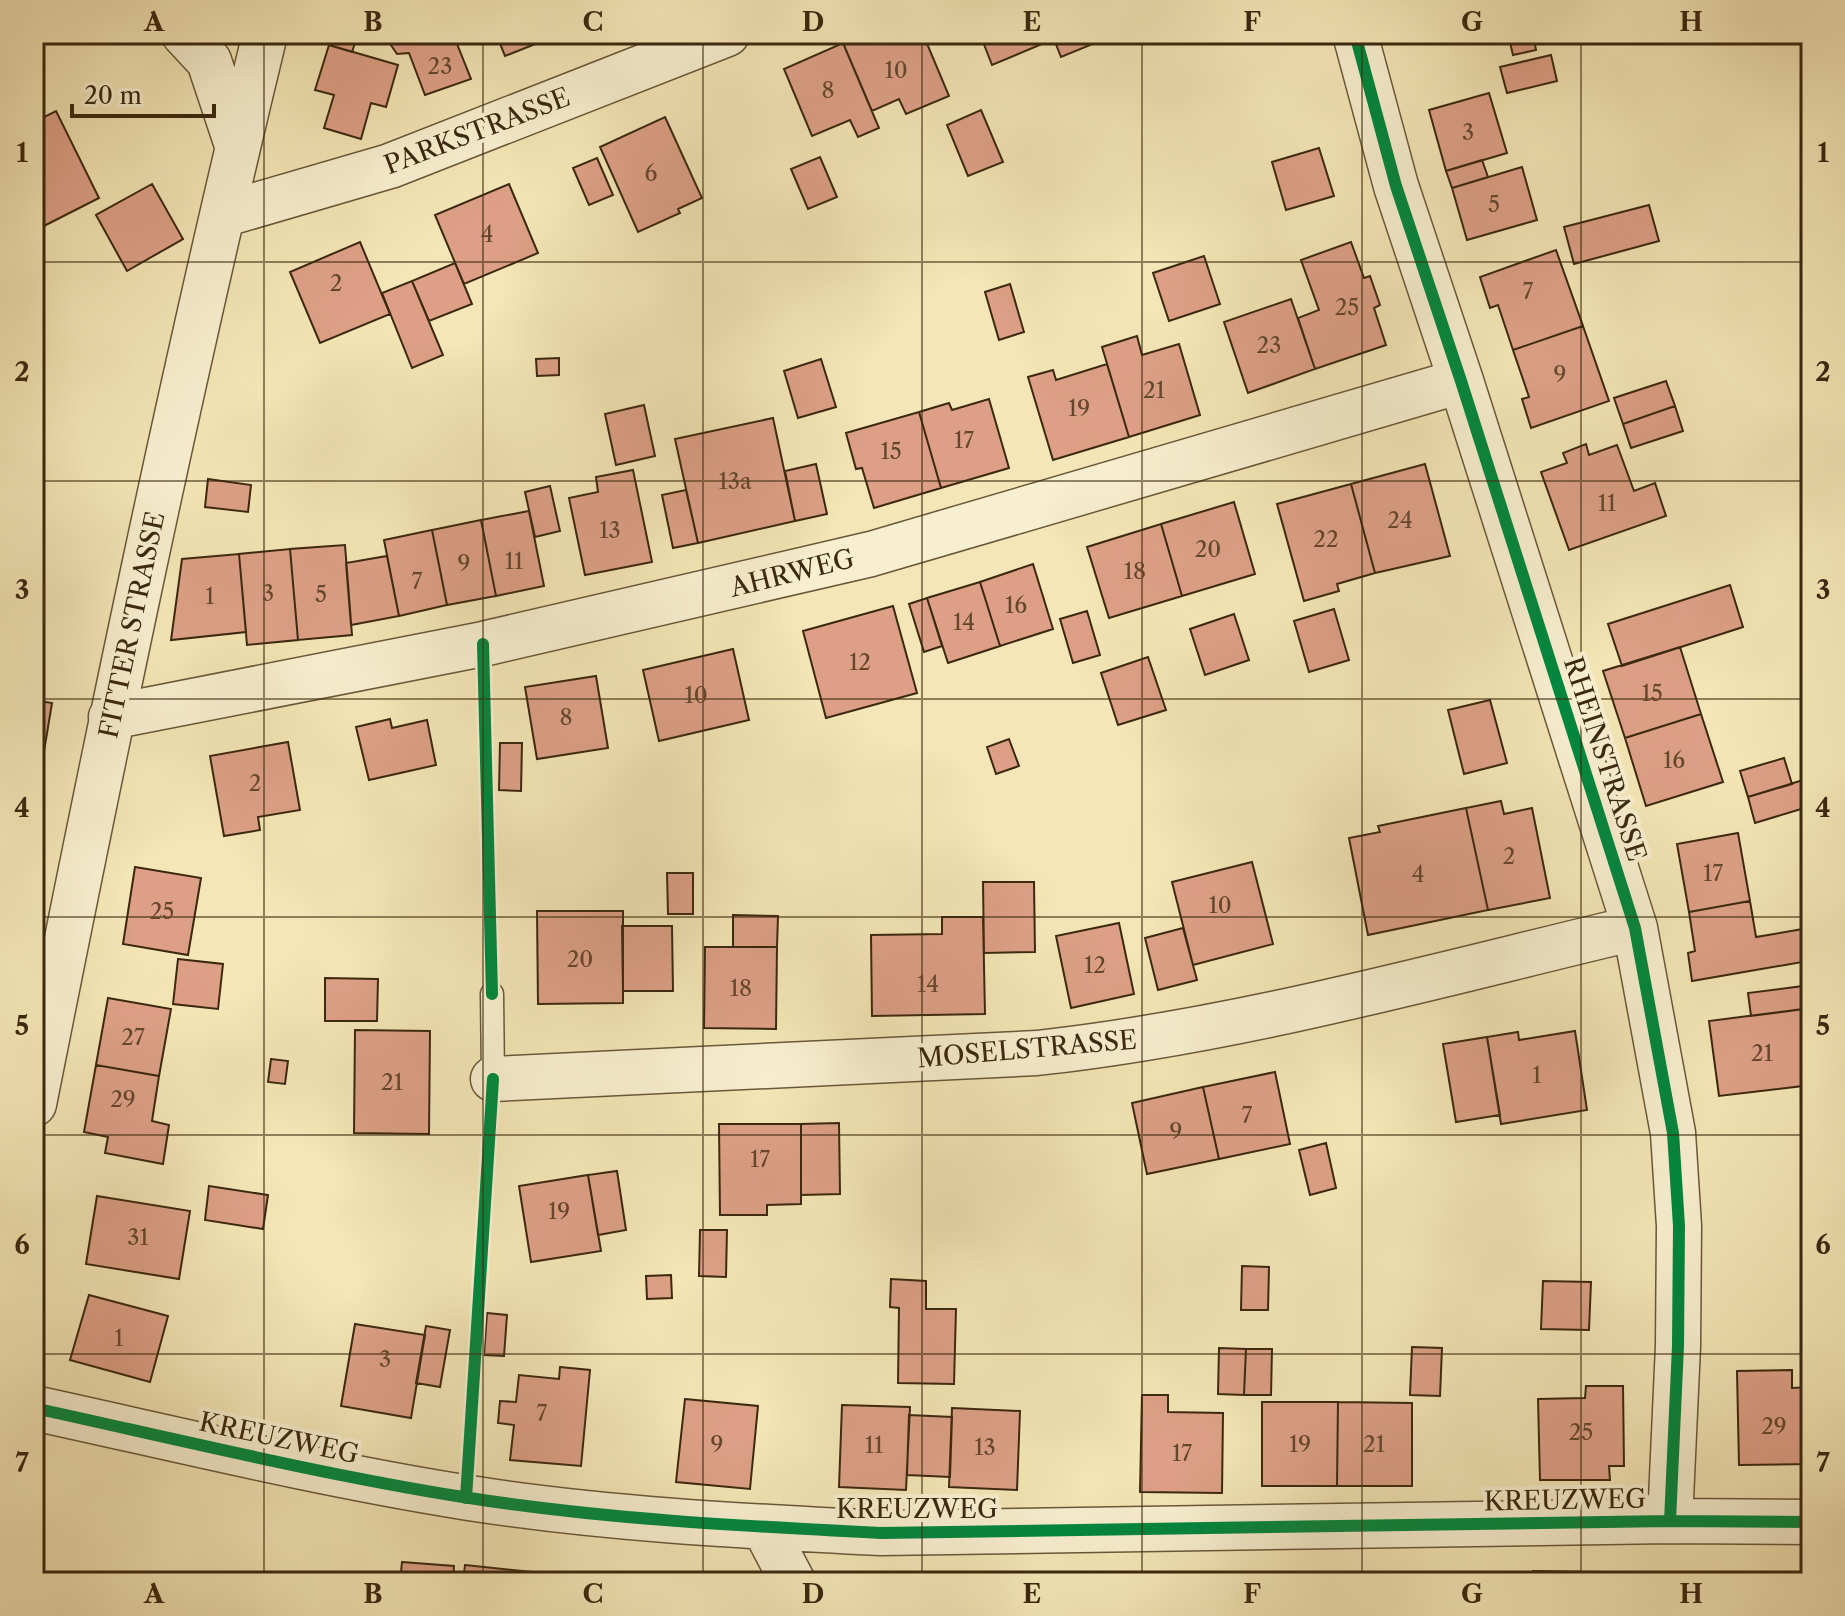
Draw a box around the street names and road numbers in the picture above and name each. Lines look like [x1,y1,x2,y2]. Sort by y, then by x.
street label: PARKSTRASSE [379,81,575,181]
street label: FITTER STRASSE [92,509,172,741]
street label: AHRWEG [726,542,857,604]
street label: RHEINSTRASSE [1557,653,1653,865]
street label: MOSELSTRASSE [916,1023,1138,1075]
street label: KREUZWEG [196,1405,362,1471]
street label: KREUZWEG [1484,1483,1646,1517]
street label: KREUZWEG [836,1493,998,1525]

